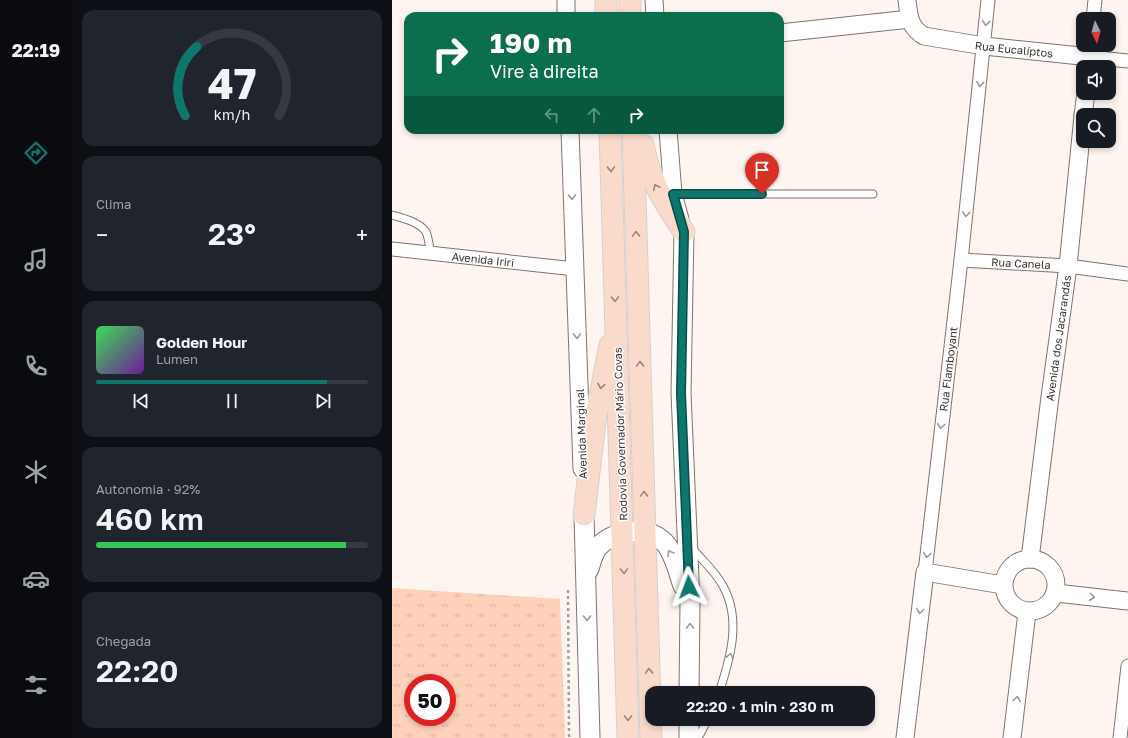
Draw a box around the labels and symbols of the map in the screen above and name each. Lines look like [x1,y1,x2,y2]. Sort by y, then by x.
north arrow [1076,12,1116,52]
one-way arrow [981,20,990,26]
street label: Rua Eucalíptos [974,38,1054,60]
one-way arrow [975,81,984,87]
pin [745,153,779,194]
one-way arrow [607,166,615,172]
one-way arrow [653,184,661,191]
one-way arrow [568,194,577,200]
one-way arrow [961,211,970,217]
one-way arrow [632,231,641,237]
street label: Avenida Iriri [451,249,515,269]
street label: Rua Canela [991,255,1051,271]
street label: Avenida dos Jacarandás [1043,274,1073,402]
one-way arrow [611,296,619,302]
street label: Rua Flamboyant [936,326,960,412]
one-way arrow [573,333,582,339]
street label: Rodovia Governador Mário Covas [610,347,630,521]
one-way arrow [636,361,645,367]
one-way arrow [597,383,605,389]
street label: Avenida Marginal [573,388,589,479]
one-way arrow [937,423,946,429]
one-way arrow [640,491,649,497]
one-way arrow [668,549,675,557]
one-way arrow [922,552,931,559]
position arrow [668,566,710,608]
one-way arrow [620,568,628,574]
one-way arrow [1089,592,1095,601]
one-way arrow [916,608,925,614]
one-way arrow [583,615,591,621]
one-way arrow [686,623,694,629]
one-way arrow [726,653,734,659]
one-way arrow [645,668,654,674]
speed limit sign: 50 [404,674,456,726]
one-way arrow [1012,696,1021,702]
one-way arrow [624,715,632,721]

